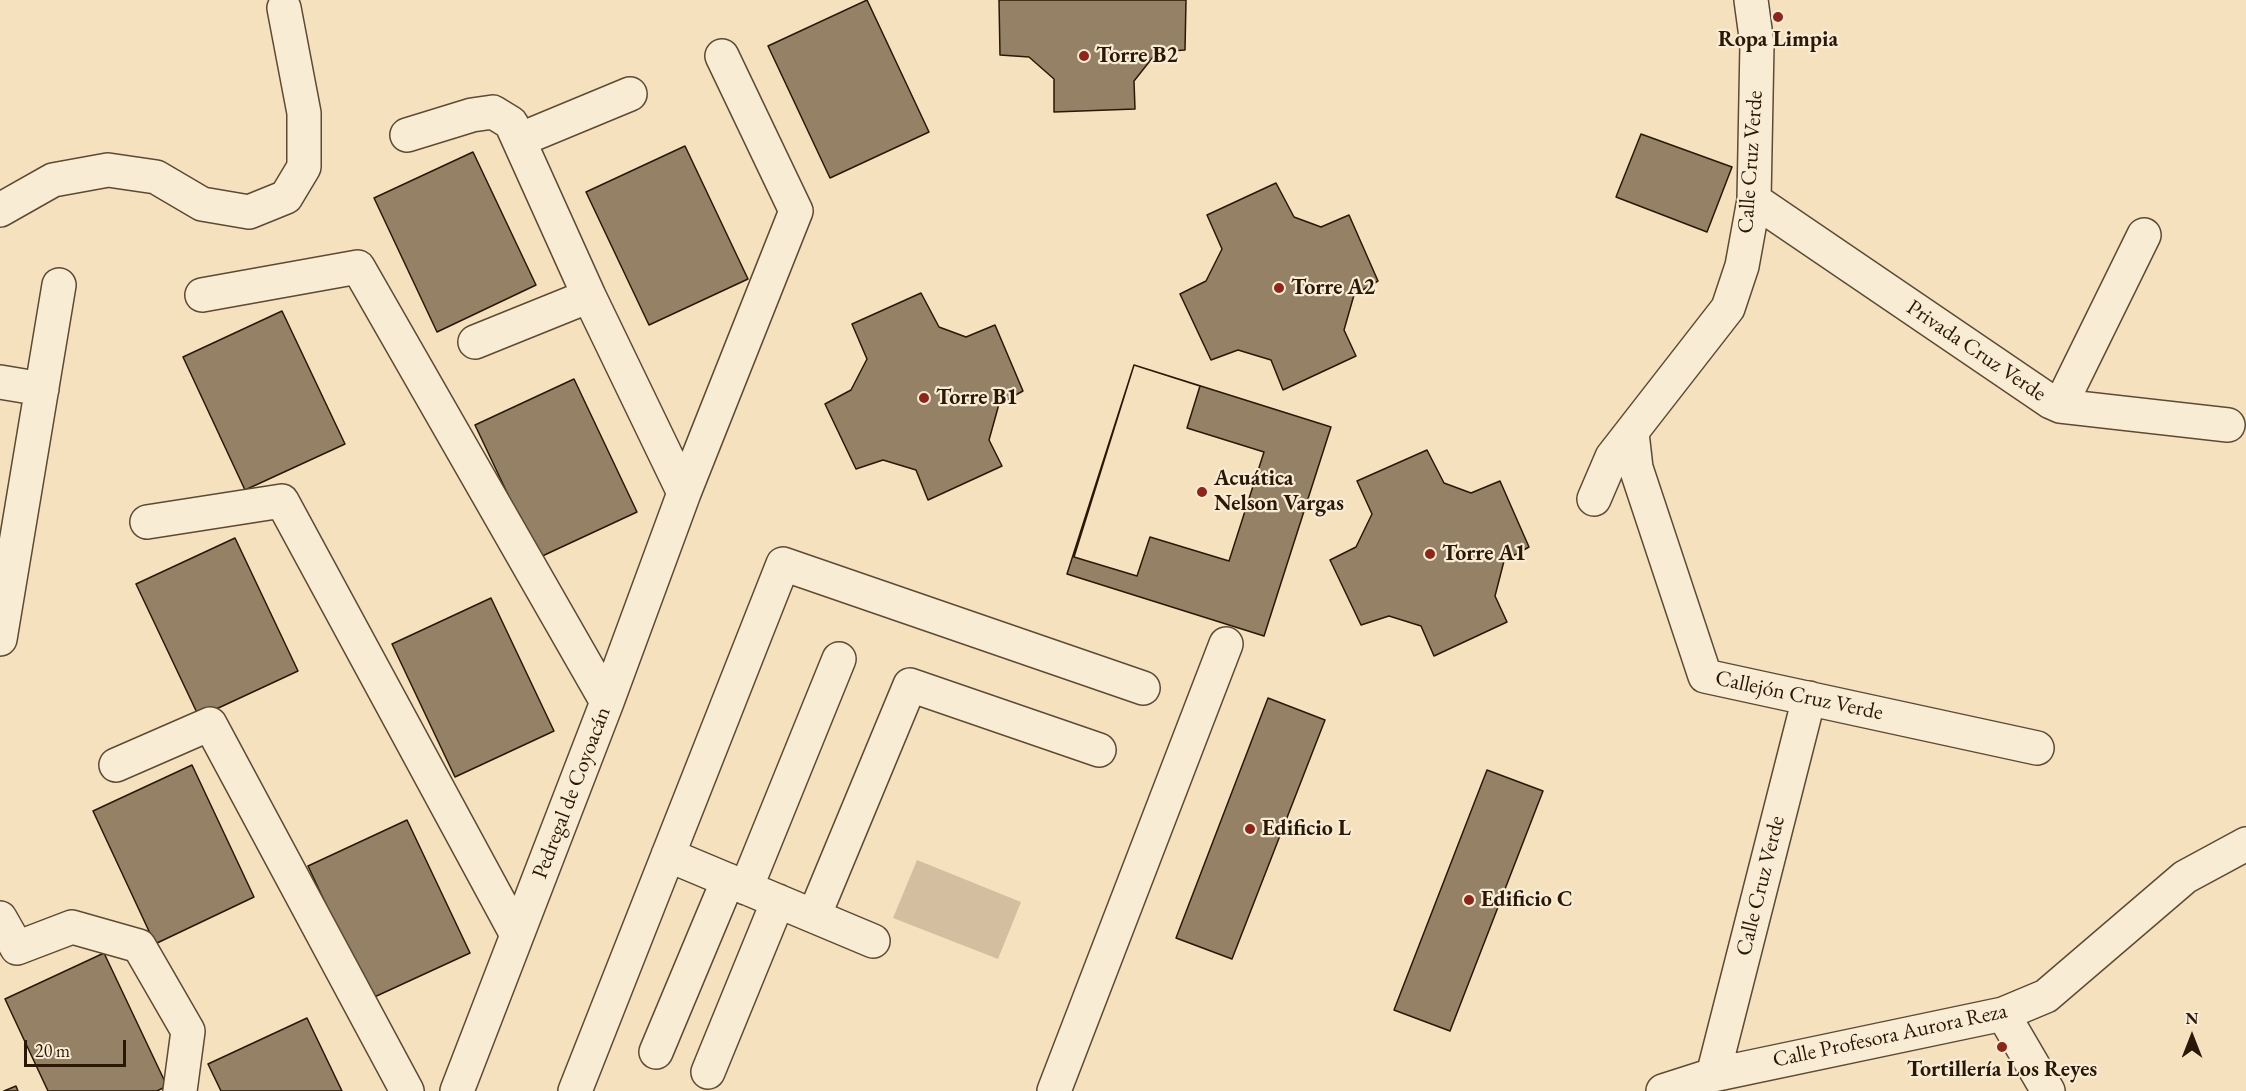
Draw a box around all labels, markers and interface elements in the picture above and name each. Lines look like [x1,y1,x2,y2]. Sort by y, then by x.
marker: Ropa Limpia [1771,10,1785,24]
place label: Ropa Limpia [1718,27,1838,53]
place label: Torre B2 [1096,43,1178,69]
marker: Torre B2 [1077,49,1091,63]
street label: Calle Cruz Verde [1733,90,1769,234]
place label: Torre A2 [1291,275,1375,301]
marker: Torre A2 [1272,281,1286,295]
street label: Privada Cruz Verde [1901,295,2051,407]
place label: Torre B1 [936,385,1018,411]
marker: Torre B1 [917,391,931,405]
place label: Acuática Nelson Vargas [1214,466,1344,518]
marker: Acuática Nelson Vargas [1195,485,1209,499]
place label: Torre A1 [1442,541,1526,567]
marker: Torre A1 [1423,547,1437,561]
street label: Callejón Cruz Verde [1713,665,1885,727]
street label: Pedregal de Coyoacán [527,703,617,883]
street label: Calle Cruz Verde [1731,813,1791,959]
place label: Edificio L [1262,816,1351,842]
marker: Edificio L [1243,822,1257,836]
place label: Edificio C [1481,887,1573,913]
marker: Edificio C [1462,893,1476,907]
street label: Calle Profesora Aurora Reza [1770,998,2010,1074]
north arrow [2162,1007,2222,1067]
text: N [2186,1008,2198,1029]
scale bar [27,1028,129,1066]
text: 20 m [35,1039,70,1062]
marker: Tortillería Los Reyes [1995,1040,2009,1054]
place label: Tortillería Los Reyes [1907,1057,2097,1083]

